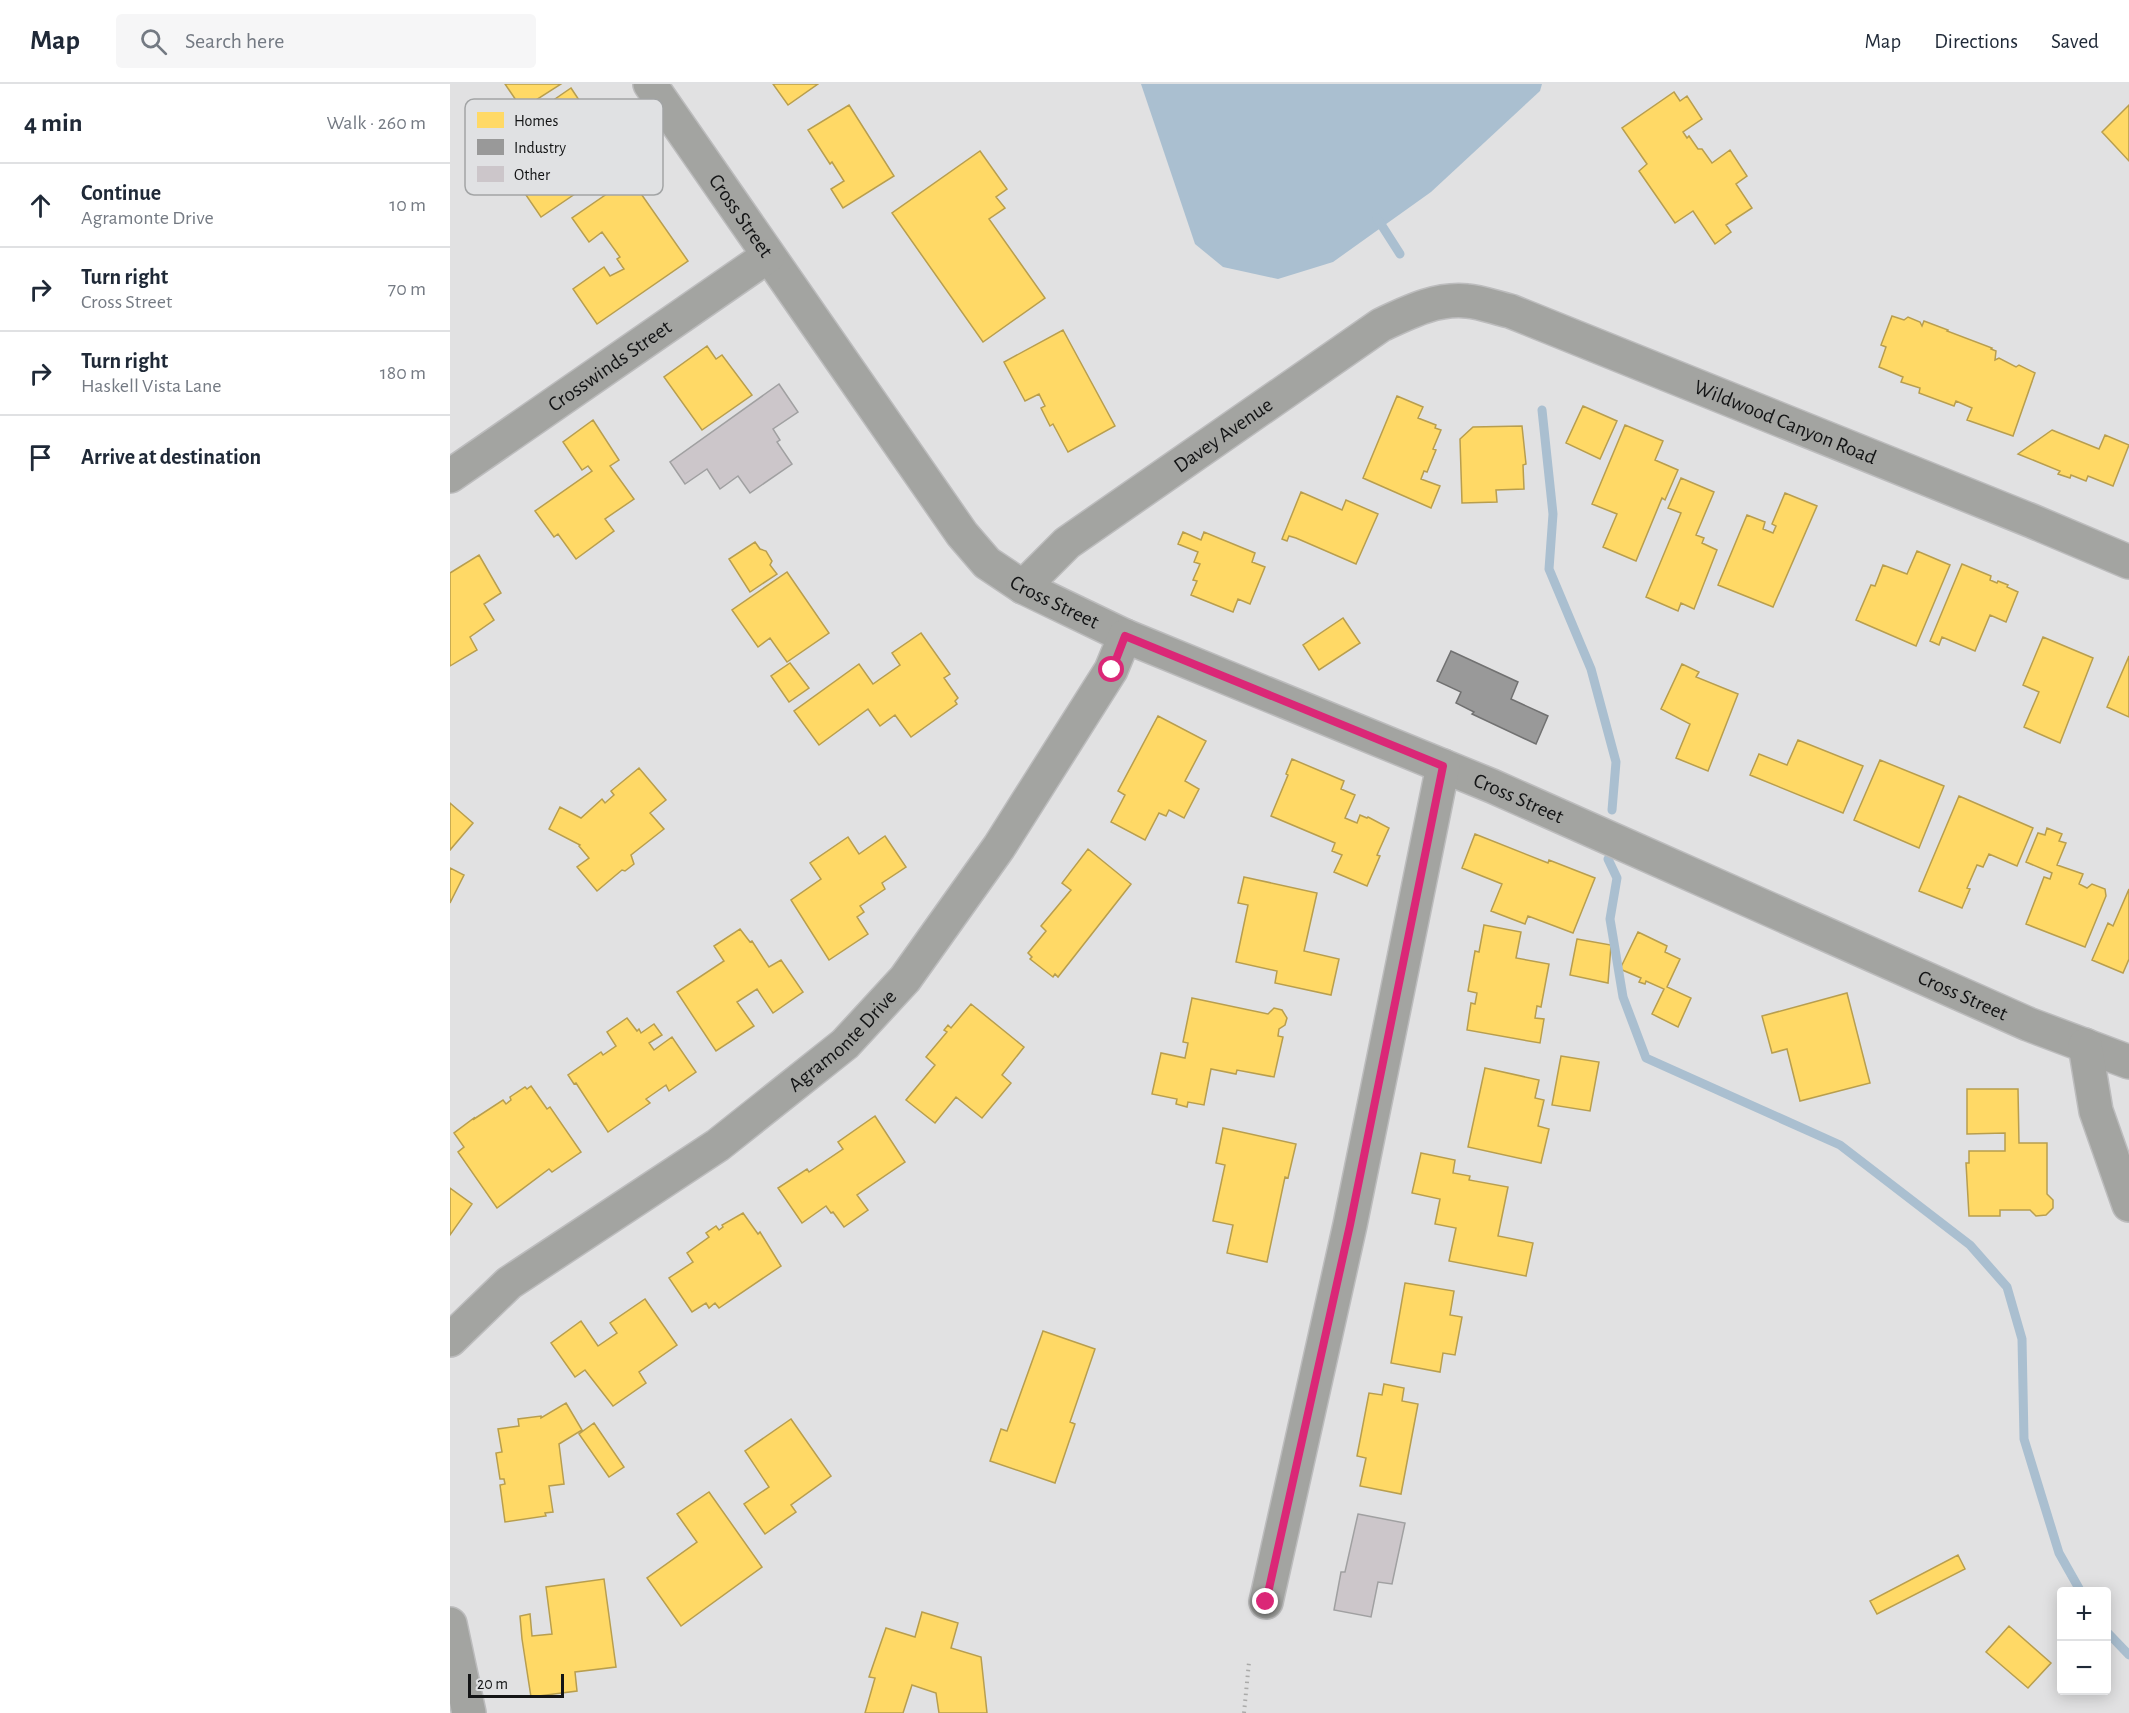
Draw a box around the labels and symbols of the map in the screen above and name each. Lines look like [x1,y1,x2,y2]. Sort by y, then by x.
legend [465,99,663,195]
text: Homes [514,113,558,129]
text: Industry [514,140,566,157]
text: Other [514,167,551,183]
street label: Cross Street [705,170,777,261]
street label: Crosswinds Street [544,316,675,415]
street label: Wildwood Canyon Road [1691,376,1880,468]
street label: Davey Avenue [1170,393,1276,476]
street label: Cross Street [1006,571,1103,632]
route start [1098,656,1124,682]
street label: Cross Street [1471,769,1567,827]
street label: Cross Street [1915,966,2011,1024]
street label: Agramonte Drive [784,985,900,1095]
route end [1252,1588,1278,1614]
scale bar [468,1671,564,1698]

